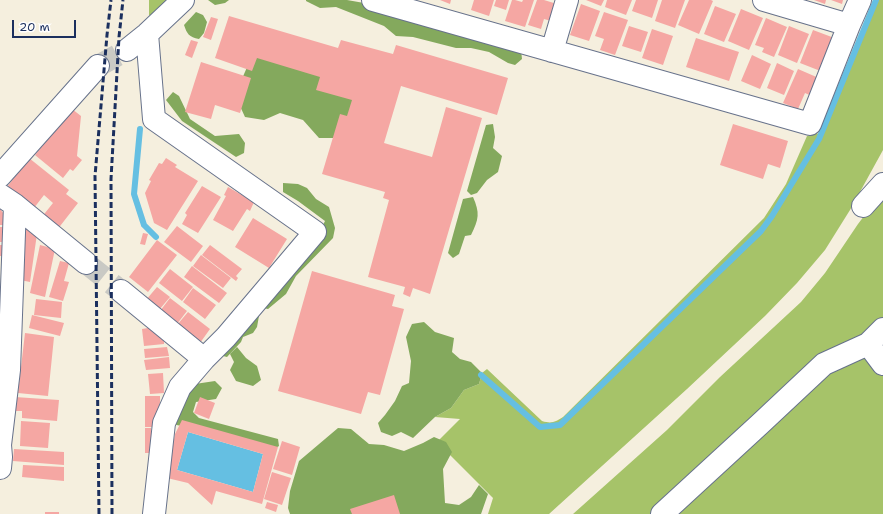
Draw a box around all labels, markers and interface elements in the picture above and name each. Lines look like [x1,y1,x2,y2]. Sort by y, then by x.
scale bar [14,12,78,38]
text: 20 m [19,19,50,35]

